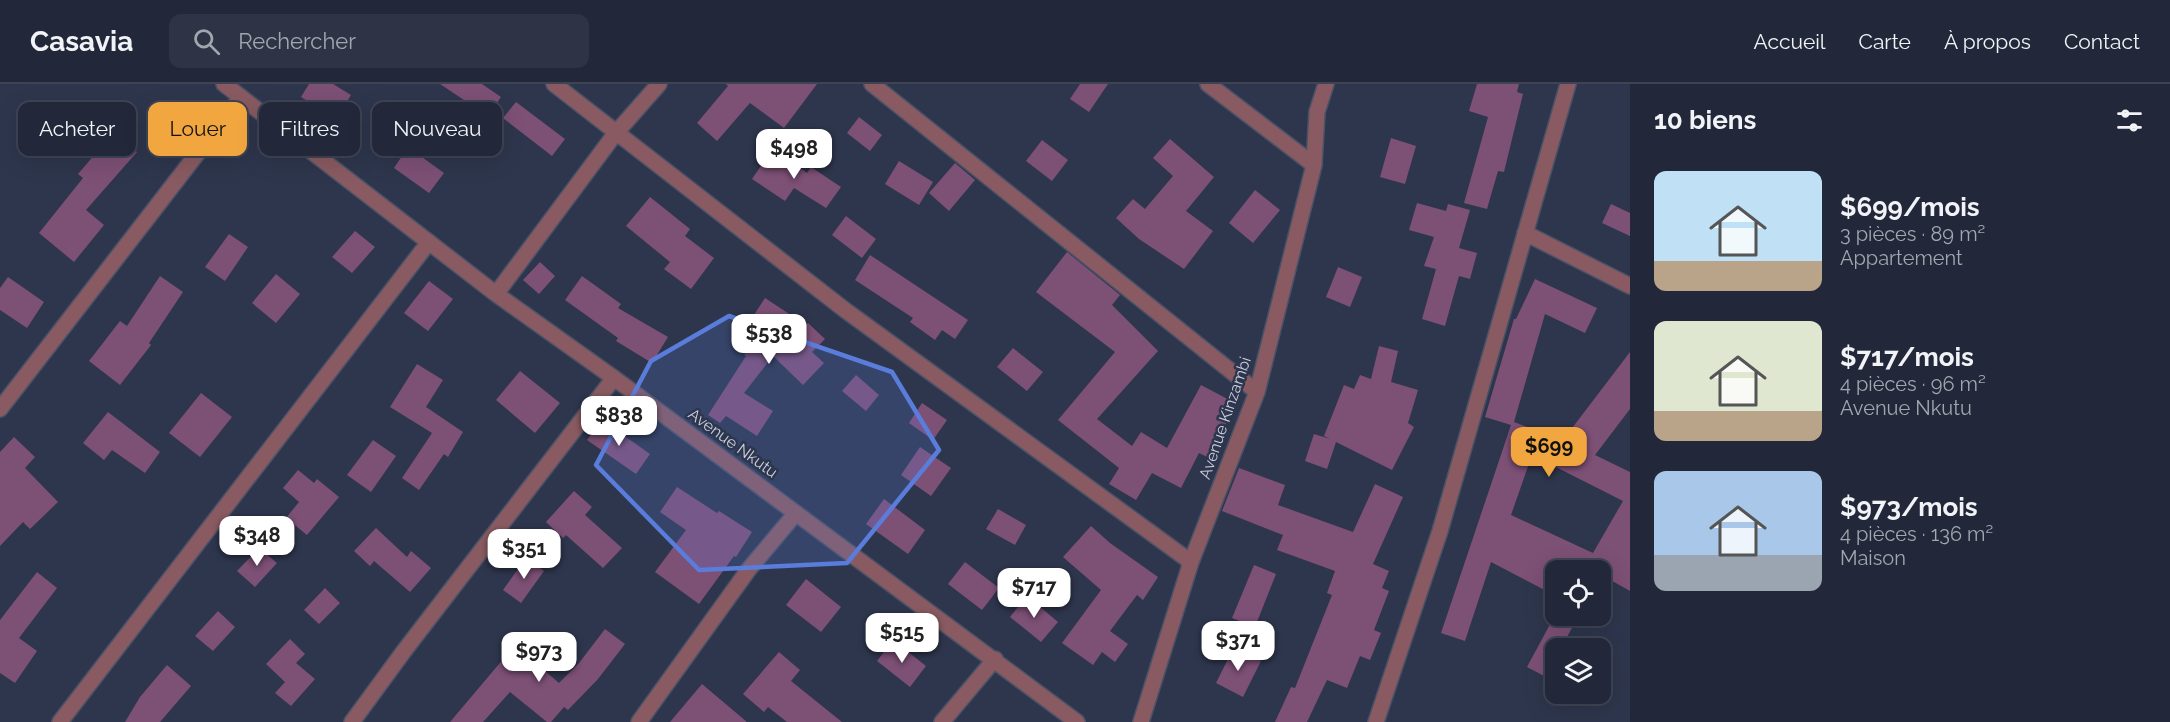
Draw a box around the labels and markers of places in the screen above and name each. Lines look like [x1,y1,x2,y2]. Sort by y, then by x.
pin: $498 [758,129,830,180]
pin: $538 [733,314,805,365]
pin: $838 [583,396,655,447]
pin: $699 [1513,427,1585,478]
pin: $348 [221,516,293,567]
pin: $351 [488,529,560,580]
pin: $717 [998,568,1070,619]
pin: $515 [866,613,938,664]
pin: $371 [1202,621,1274,672]
pin: $973 [503,632,575,683]

